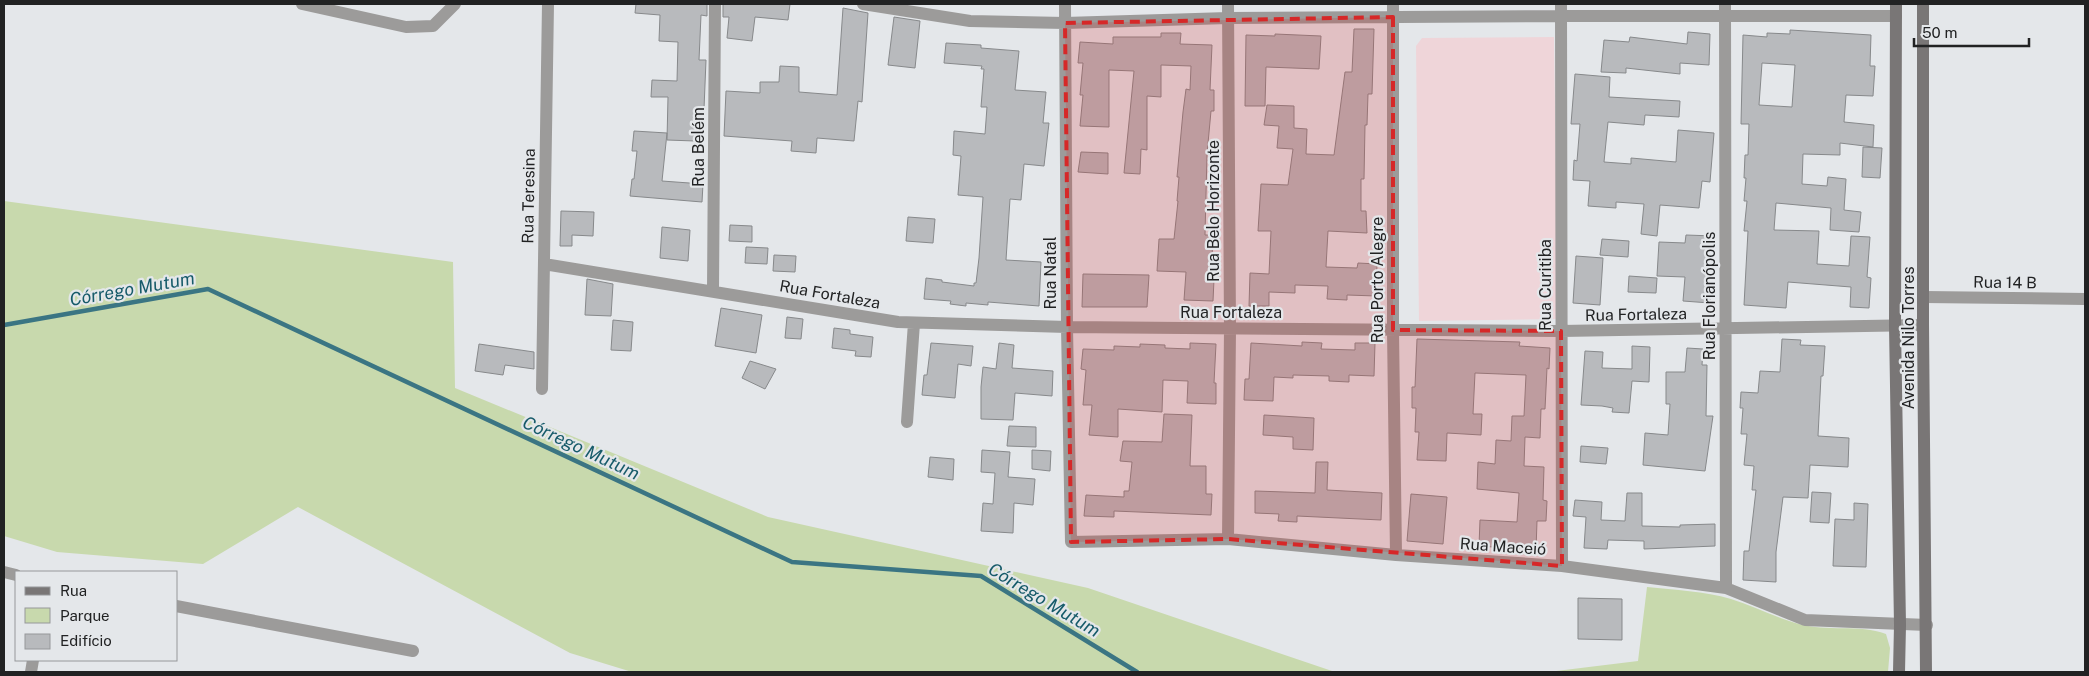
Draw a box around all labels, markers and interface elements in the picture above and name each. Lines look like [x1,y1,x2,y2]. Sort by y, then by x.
scale bar [1914,15,2029,47]
text: 50 m [1922,24,1957,41]
street label: Rua Belém [689,107,708,187]
street label: Rua Belo Horizonte [1204,140,1223,282]
street label: Rua Teresina [518,148,539,244]
street label: Rua Porto Alegre [1368,217,1387,343]
street label: Rua Florianópolis [1700,232,1719,360]
street label: Rua Natal [1041,236,1060,310]
street label: Rua Curitiba [1536,239,1555,331]
street label: Avenida Nilo Torres [1899,266,1918,410]
water label: Córrego Mutum [68,267,196,310]
street label: Rua 14 B [1973,272,2037,293]
street label: Rua Fortaleza [778,276,882,313]
street label: Rua Fortaleza [1180,303,1282,322]
street label: Rua Fortaleza [1585,304,1687,325]
water label: Córrego Mutum [519,411,643,484]
street label: Rua Maceió [1459,534,1547,559]
water label: Córrego Mutum [985,558,1104,641]
legend [15,571,178,661]
text: Rua [60,582,87,599]
text: Parque [60,607,110,624]
text: Edifício [60,632,112,649]

